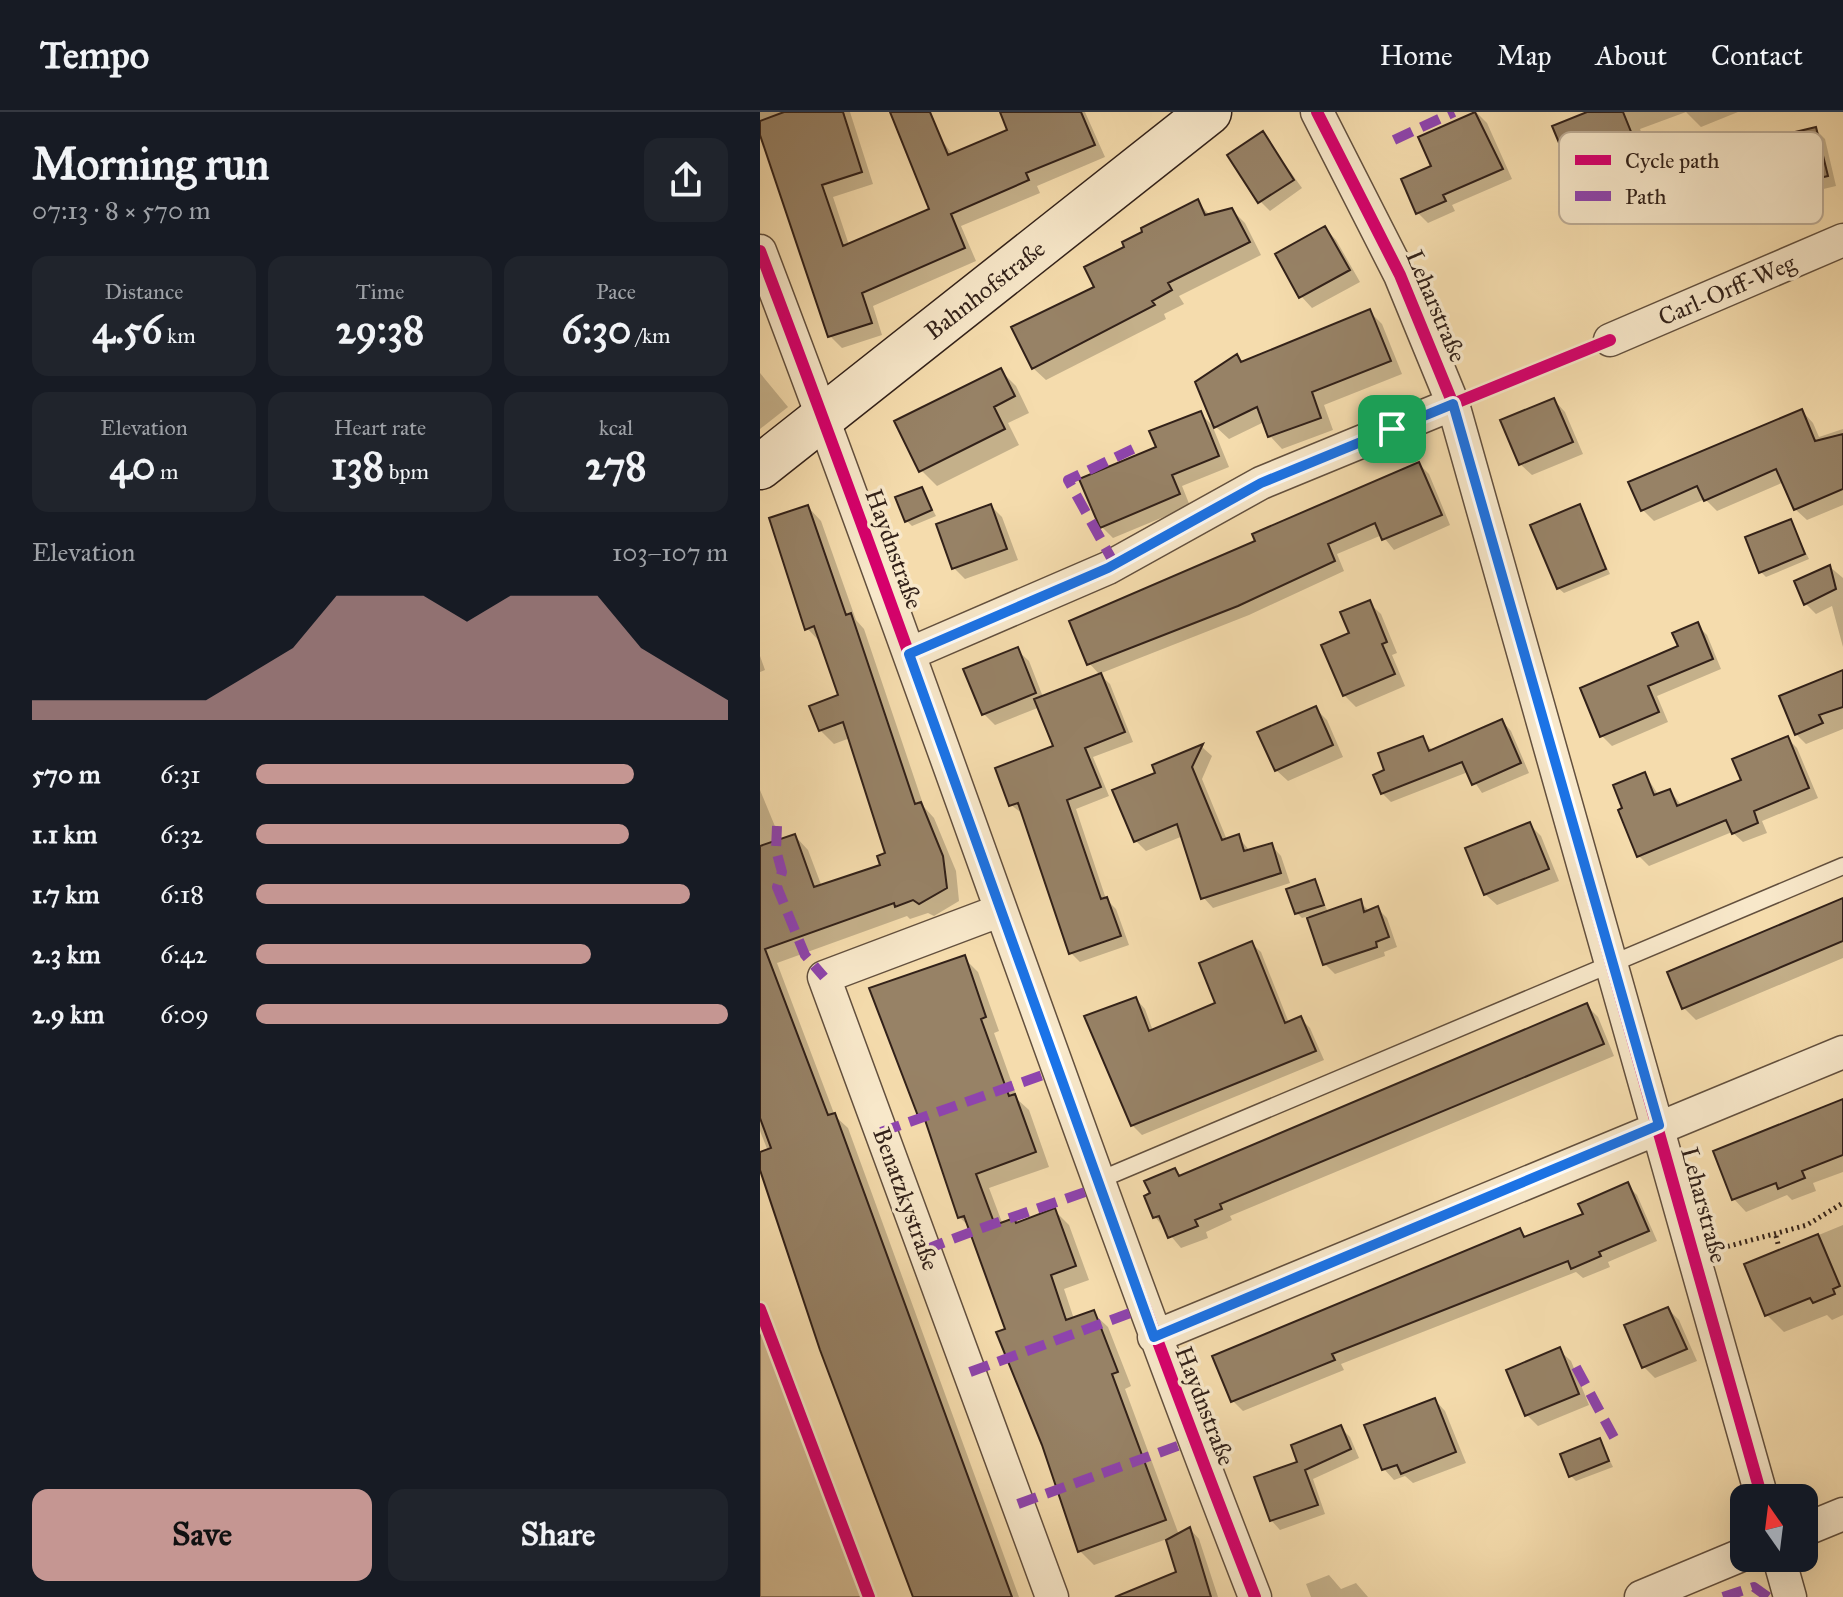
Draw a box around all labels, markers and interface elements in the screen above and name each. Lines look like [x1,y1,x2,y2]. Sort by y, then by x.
text: Tempo [40,32,149,78]
text: Home [1380,38,1453,73]
text: Map [1497,38,1551,73]
text: About [1595,38,1667,73]
text: Contact [1711,38,1803,73]
legend [1559,132,1823,224]
text: Morning run [32,137,269,191]
button: share [644,138,728,222]
text: Cycle path [1625,147,1720,174]
text: Path [1625,183,1667,210]
text: 07:13 · 8 × 570 m [32,194,211,226]
street label: Bahnhofstraße [919,234,1051,346]
street label: Leharstraße [1399,245,1473,367]
street label: Carl-Orff-Weg [1654,247,1801,332]
text: Distance [105,278,183,305]
text: Time [356,278,404,305]
text: Pace [596,278,636,305]
text: 4.56 [92,305,162,354]
text: 29:38 [336,305,424,354]
text: 6:30 [561,305,631,354]
text: km [162,322,196,349]
text: /km [631,322,671,349]
pin [1358,395,1426,463]
icon: arrive [1370,407,1414,451]
text: Elevation [100,414,188,441]
text: Heart rate [334,414,426,441]
text: kcal [599,414,633,441]
text: 40 [110,441,155,490]
text: 138 [331,441,384,490]
text: 278 [585,441,647,490]
text: m [155,458,178,485]
text: bpm [384,458,429,485]
street label: Haydnstraße [858,485,930,613]
text: Elevation [32,536,135,568]
text: 103–107 m [612,536,728,568]
text: 570 m [32,758,101,790]
text: 6:31 [160,758,201,790]
text: 1.1 km [32,818,97,850]
text: 6:32 [160,818,203,850]
text: 1.7 km [32,878,100,910]
text: 6:18 [160,878,204,910]
text: 2.3 km [32,938,101,970]
text: 6:42 [160,938,207,970]
text: 2.9 km [32,998,104,1030]
text: 6:09 [160,998,209,1030]
street label: Benatzkystraße [866,1123,946,1275]
street label: Leharstraße [1674,1144,1734,1266]
street label: Haydnstraße [1169,1342,1241,1470]
north arrow [1730,1484,1818,1572]
map controls [1730,1484,1818,1572]
button: Save [32,1489,372,1581]
button: Share [388,1489,728,1581]

